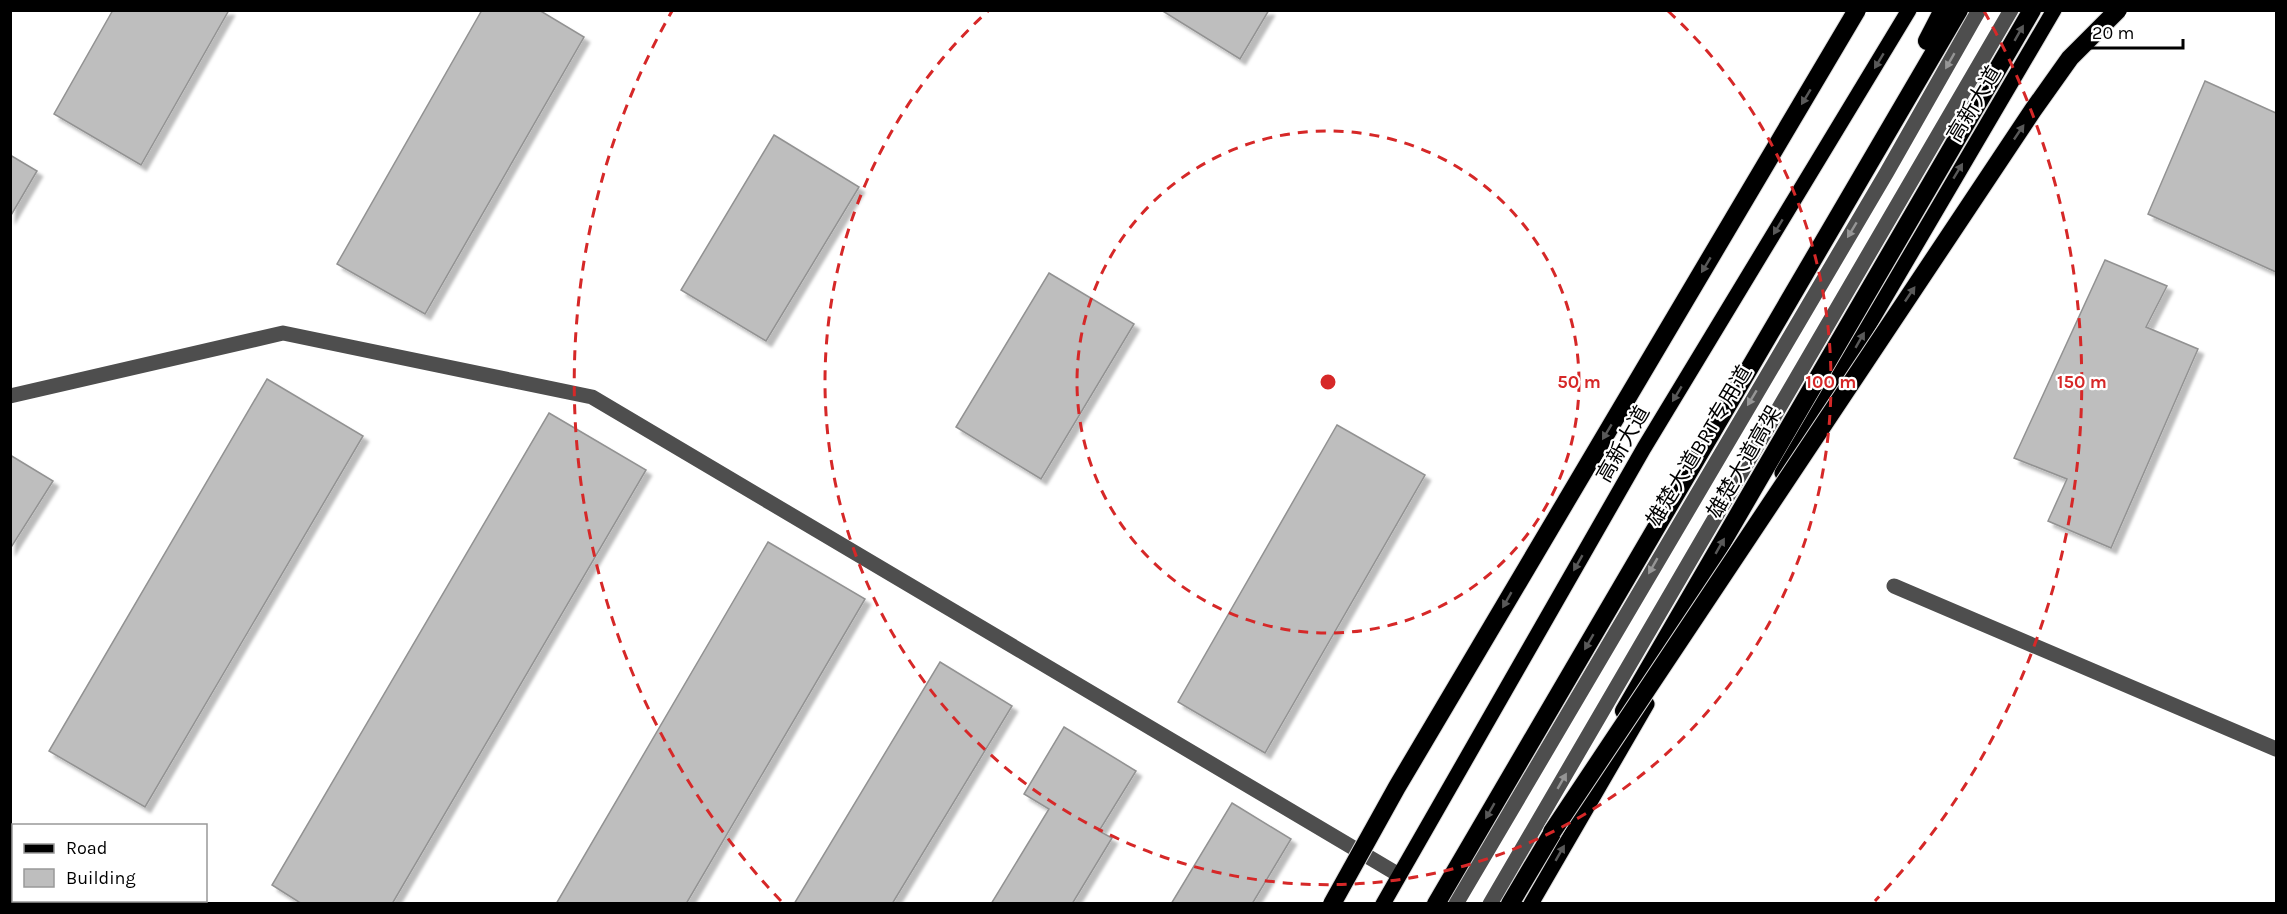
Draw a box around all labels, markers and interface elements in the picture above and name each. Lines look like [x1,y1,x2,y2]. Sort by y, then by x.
scale bar [2083,12,2184,50]
text: 20 m [2092,22,2134,44]
one-way arrow [2014,25,2025,41]
one-way arrow [1873,53,1884,69]
one-way arrow [1944,53,1955,69]
street label: 高新大道 [1942,62,2006,146]
one-way arrow [1800,89,1811,105]
one-way arrow [2013,123,2024,140]
one-way arrow [1953,162,1963,179]
one-way arrow [1772,219,1783,235]
one-way arrow [1847,222,1857,239]
one-way arrow [1701,257,1712,273]
one-way arrow [1905,286,1916,302]
one-way arrow [1854,332,1865,348]
street label: 雄楚大道BRT专用道 [1641,361,1757,531]
text: 50 m [1557,371,1601,393]
text: 100 m [1806,371,1856,393]
text: 150 m [2057,371,2107,393]
centre of rings [1318,372,1338,392]
one-way arrow [1671,386,1682,402]
one-way arrow [1747,390,1757,407]
street label: 雄楚大道高架 [1702,401,1786,523]
street label: 高新大道 [1592,402,1654,486]
one-way arrow [1601,424,1612,440]
one-way arrow [1715,537,1725,554]
one-way arrow [1573,554,1583,571]
one-way arrow [1648,557,1658,574]
one-way arrow [1502,592,1512,609]
one-way arrow [1584,634,1594,651]
one-way arrow [1557,772,1567,789]
one-way arrow [1485,803,1496,819]
legend [12,824,207,902]
text: Road [66,837,107,859]
one-way arrow [1555,844,1565,861]
text: Building [66,867,136,889]

